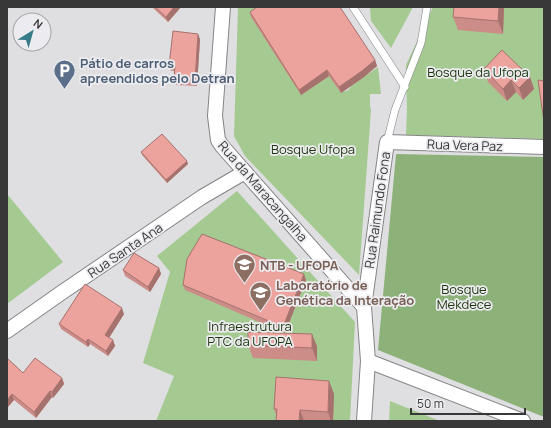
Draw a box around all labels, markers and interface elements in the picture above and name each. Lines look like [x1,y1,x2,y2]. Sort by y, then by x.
north arrow [12,12,52,52]
text: N [31,15,46,32]
place label: Pátio de carros apreendidos pelo Detran [80,54,235,87]
parking icon: Pátio de carros apreendidos pelo Detran [51,57,77,90]
park label: Bosque da Ufopa [427,63,529,81]
street label: Rua Vera Paz [427,135,504,155]
street label: Rua da Maracangalha [214,137,312,245]
park label: Bosque Ufopa [271,140,355,158]
street label: Rua Raimundo Fona [360,151,394,269]
street label: Rua Santa Ana [84,218,166,282]
school or university icon: NTB - UFOPA [232,252,258,285]
place label: NTB - UFOPA [260,256,339,274]
place label: Laboratório de Genética da Interação [276,276,414,309]
school or university icon: Laboratório de Genética da Interação [247,279,273,312]
park label: Bosque Mekdece [437,280,492,313]
park label: Infraestrutura PTC da UFOPA [207,317,293,350]
scale bar [411,390,525,416]
text: 50 m [417,395,444,412]

